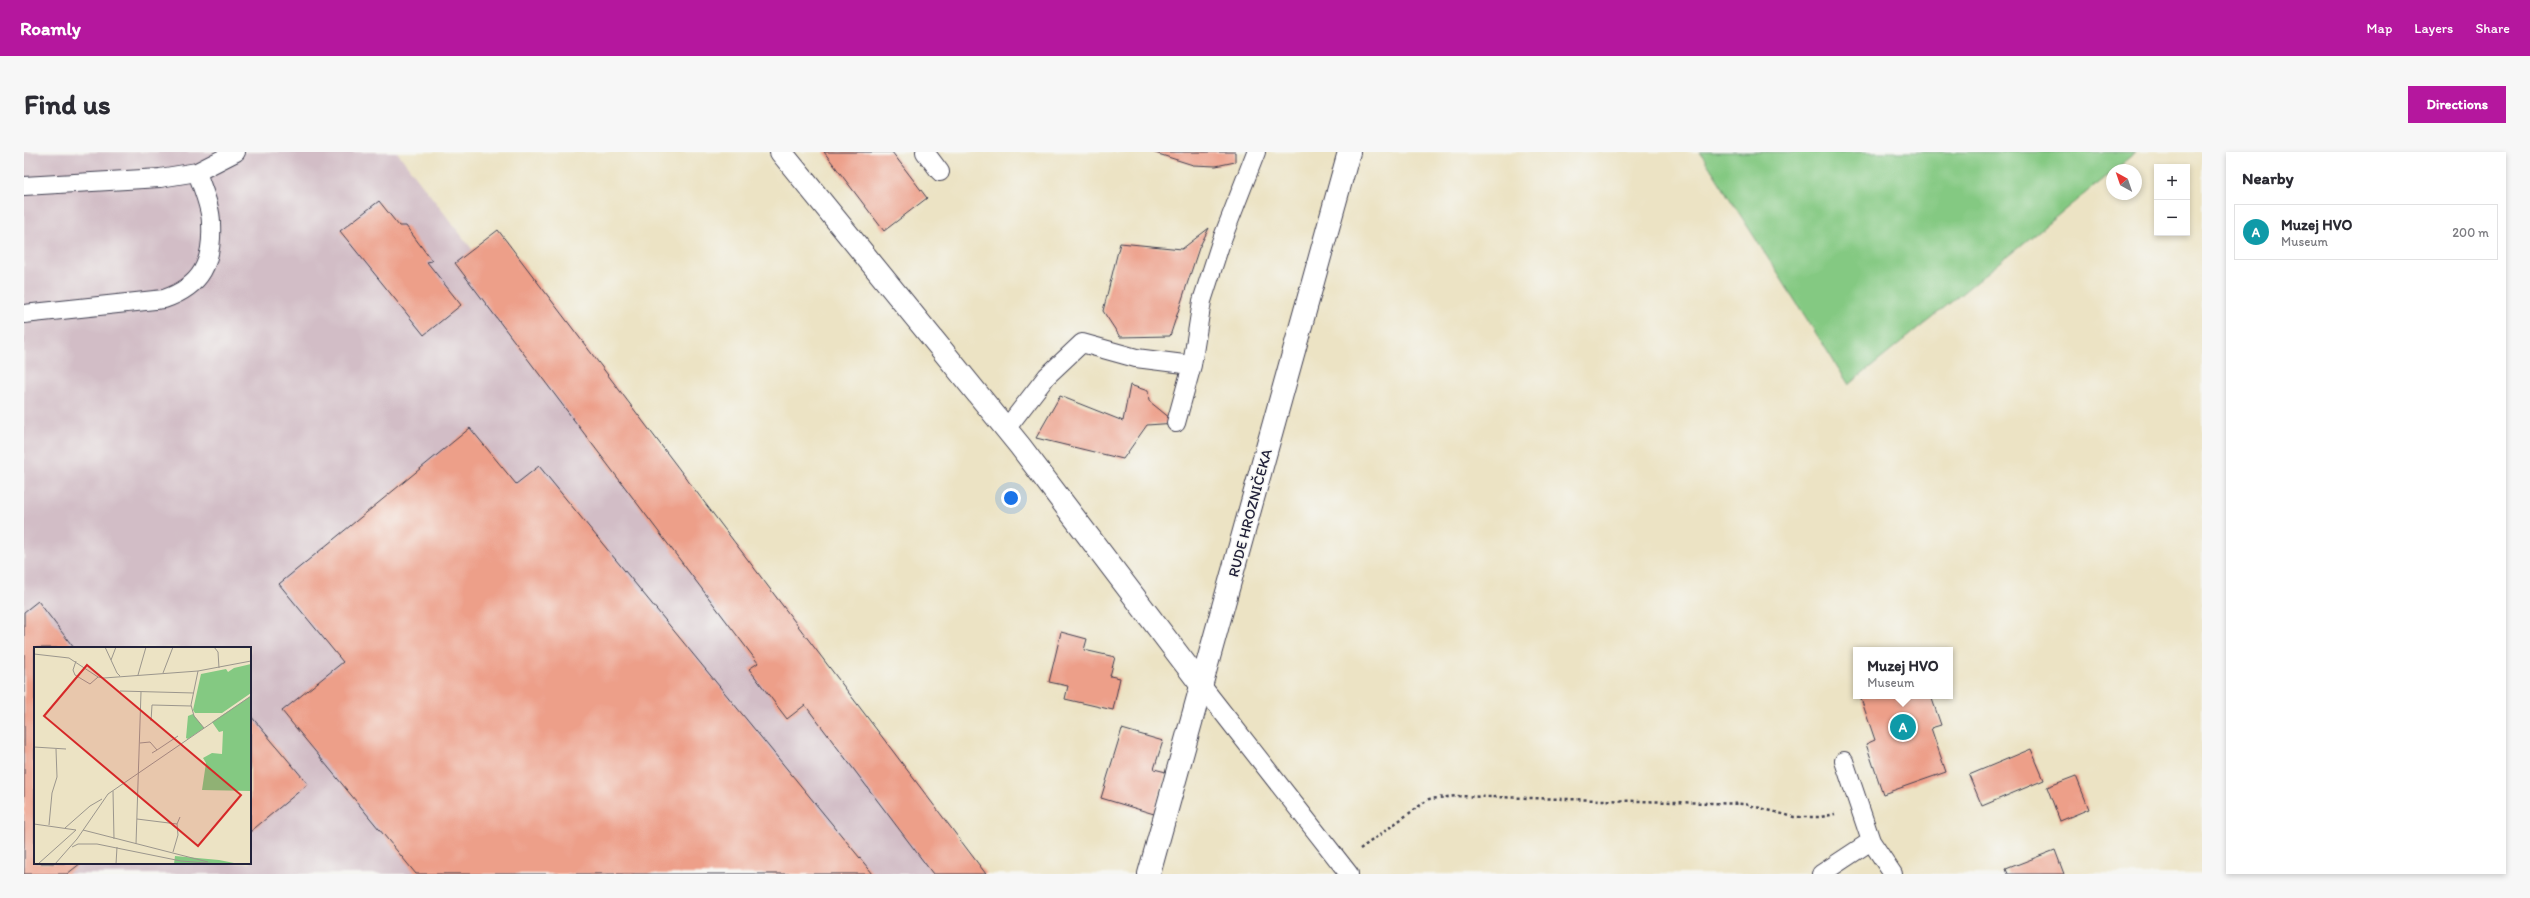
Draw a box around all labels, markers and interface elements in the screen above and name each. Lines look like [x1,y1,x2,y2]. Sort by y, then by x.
text: Roamly [20,17,81,40]
text: Map [2367,20,2392,37]
text: Layers [2414,20,2453,37]
text: Share [2475,20,2510,37]
button: Directions [2408,86,2506,123]
text: Find us [24,87,111,121]
north arrow [2106,164,2142,200]
map controls [2154,164,2190,236]
button: + [2154,164,2190,200]
text: Nearby [2242,168,2294,188]
button: − [2154,200,2190,236]
text: Muzej HVO [2281,216,2352,234]
text: A [2252,225,2260,240]
text: 200 m [2452,225,2489,240]
text: Museum [2281,234,2328,249]
street label: RUDE HROZNIČEKA [1224,447,1276,579]
your location [1001,488,1021,508]
inset map [34,647,251,864]
popup [1853,647,1953,699]
text: Muzej HVO [1867,657,1939,675]
text: Museum [1867,675,1914,690]
pin: A [1890,712,1916,742]

